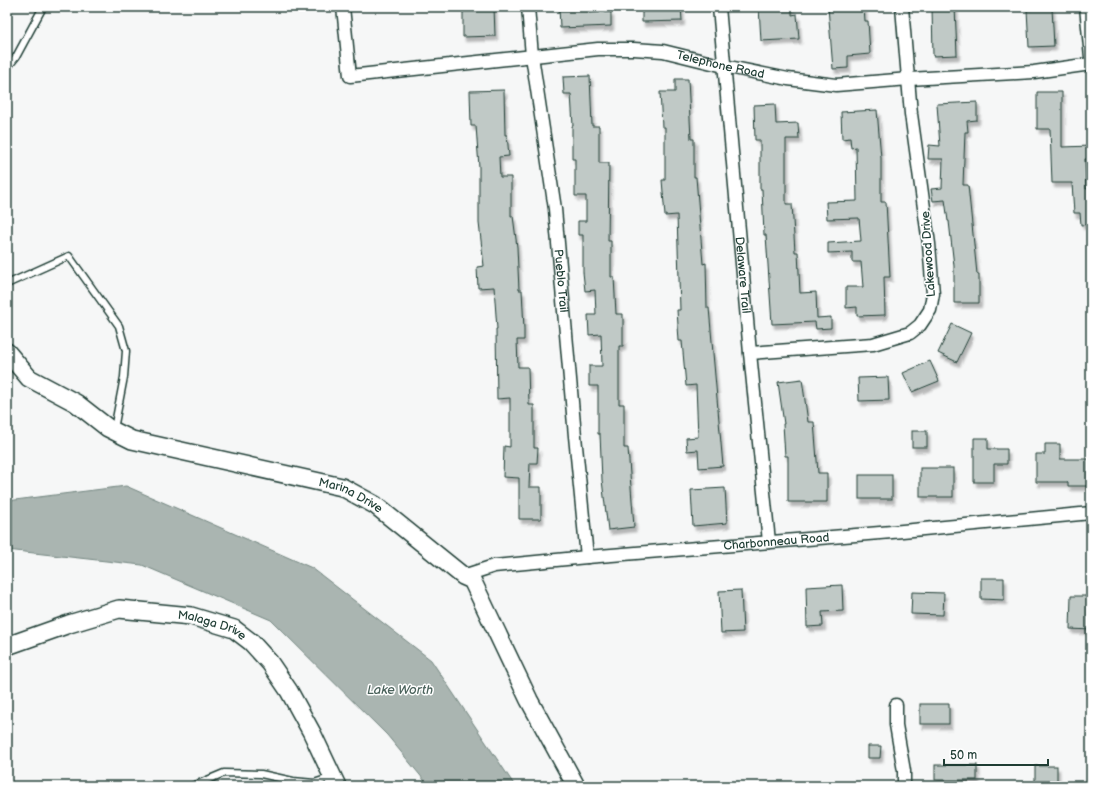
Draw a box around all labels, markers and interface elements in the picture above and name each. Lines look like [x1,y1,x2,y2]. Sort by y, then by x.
street label: Telephone Road [675,48,766,82]
street label: Lakewood Drive [918,211,939,297]
street label: Delaware Trail [732,236,753,314]
street label: Pueblo Trail [551,249,571,313]
street label: Marina Drive [317,475,386,516]
street label: Charbonneau Road [723,530,830,554]
street label: Malaga Drive [177,608,249,644]
water label: Lake Worth [367,682,433,698]
scale bar [944,741,1048,767]
text: 50 m [950,748,977,763]

